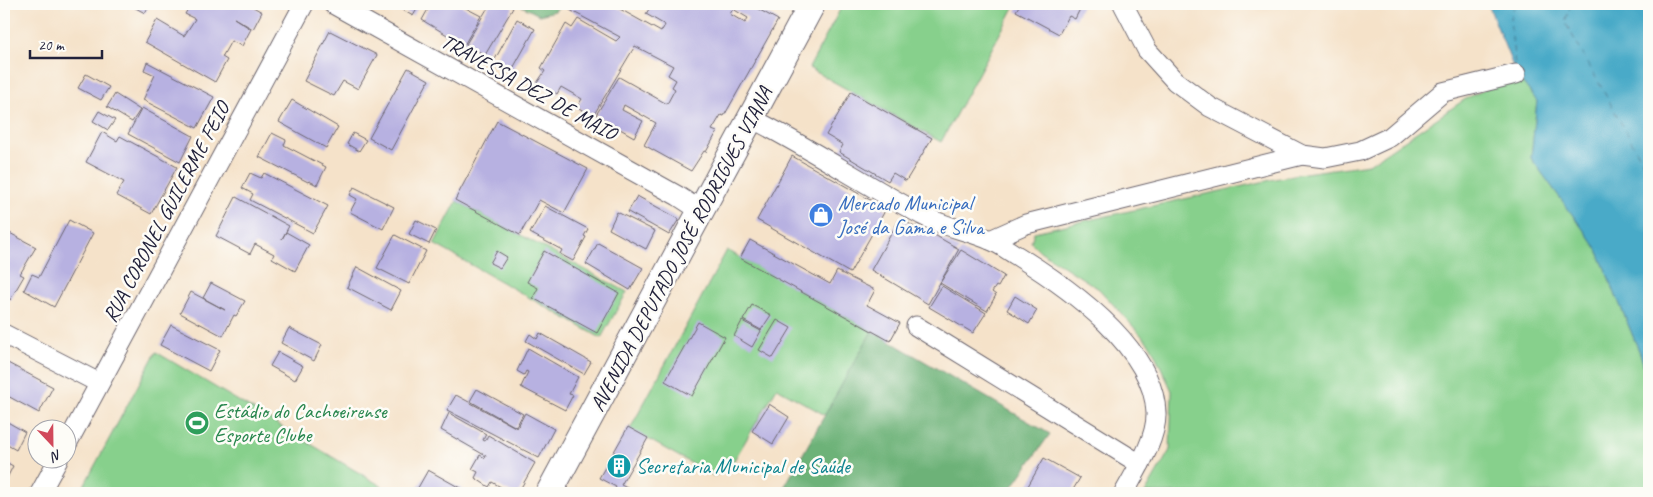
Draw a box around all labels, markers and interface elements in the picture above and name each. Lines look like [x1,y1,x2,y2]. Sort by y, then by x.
scale bar [30,28,102,60]
street label: TRAVESSA DEZ DE MAIO [437,28,624,147]
text: 20 m [38,36,65,55]
street label: AVENIDA DEPUTADO JOSÉ RODRIGUES VIANA [584,81,778,416]
street label: RUA CORONEL GUILERME FEIO [97,95,236,326]
place label: Mercado Municipal José da Gama e Silva [837,190,986,240]
shop icon: Mercado Municipal José da Gama e Silva [808,202,834,228]
place label: Estádio do Cachoeirense Esporte Clube [214,398,388,448]
sports icon: Estádio do Cachoeirense Esporte Clube [184,410,210,436]
north arrow [28,420,78,470]
text: N [47,446,64,466]
building icon: Secretaria Municipal de Saúde [606,453,632,479]
place label: Secretaria Municipal de Saúde [636,453,852,479]

